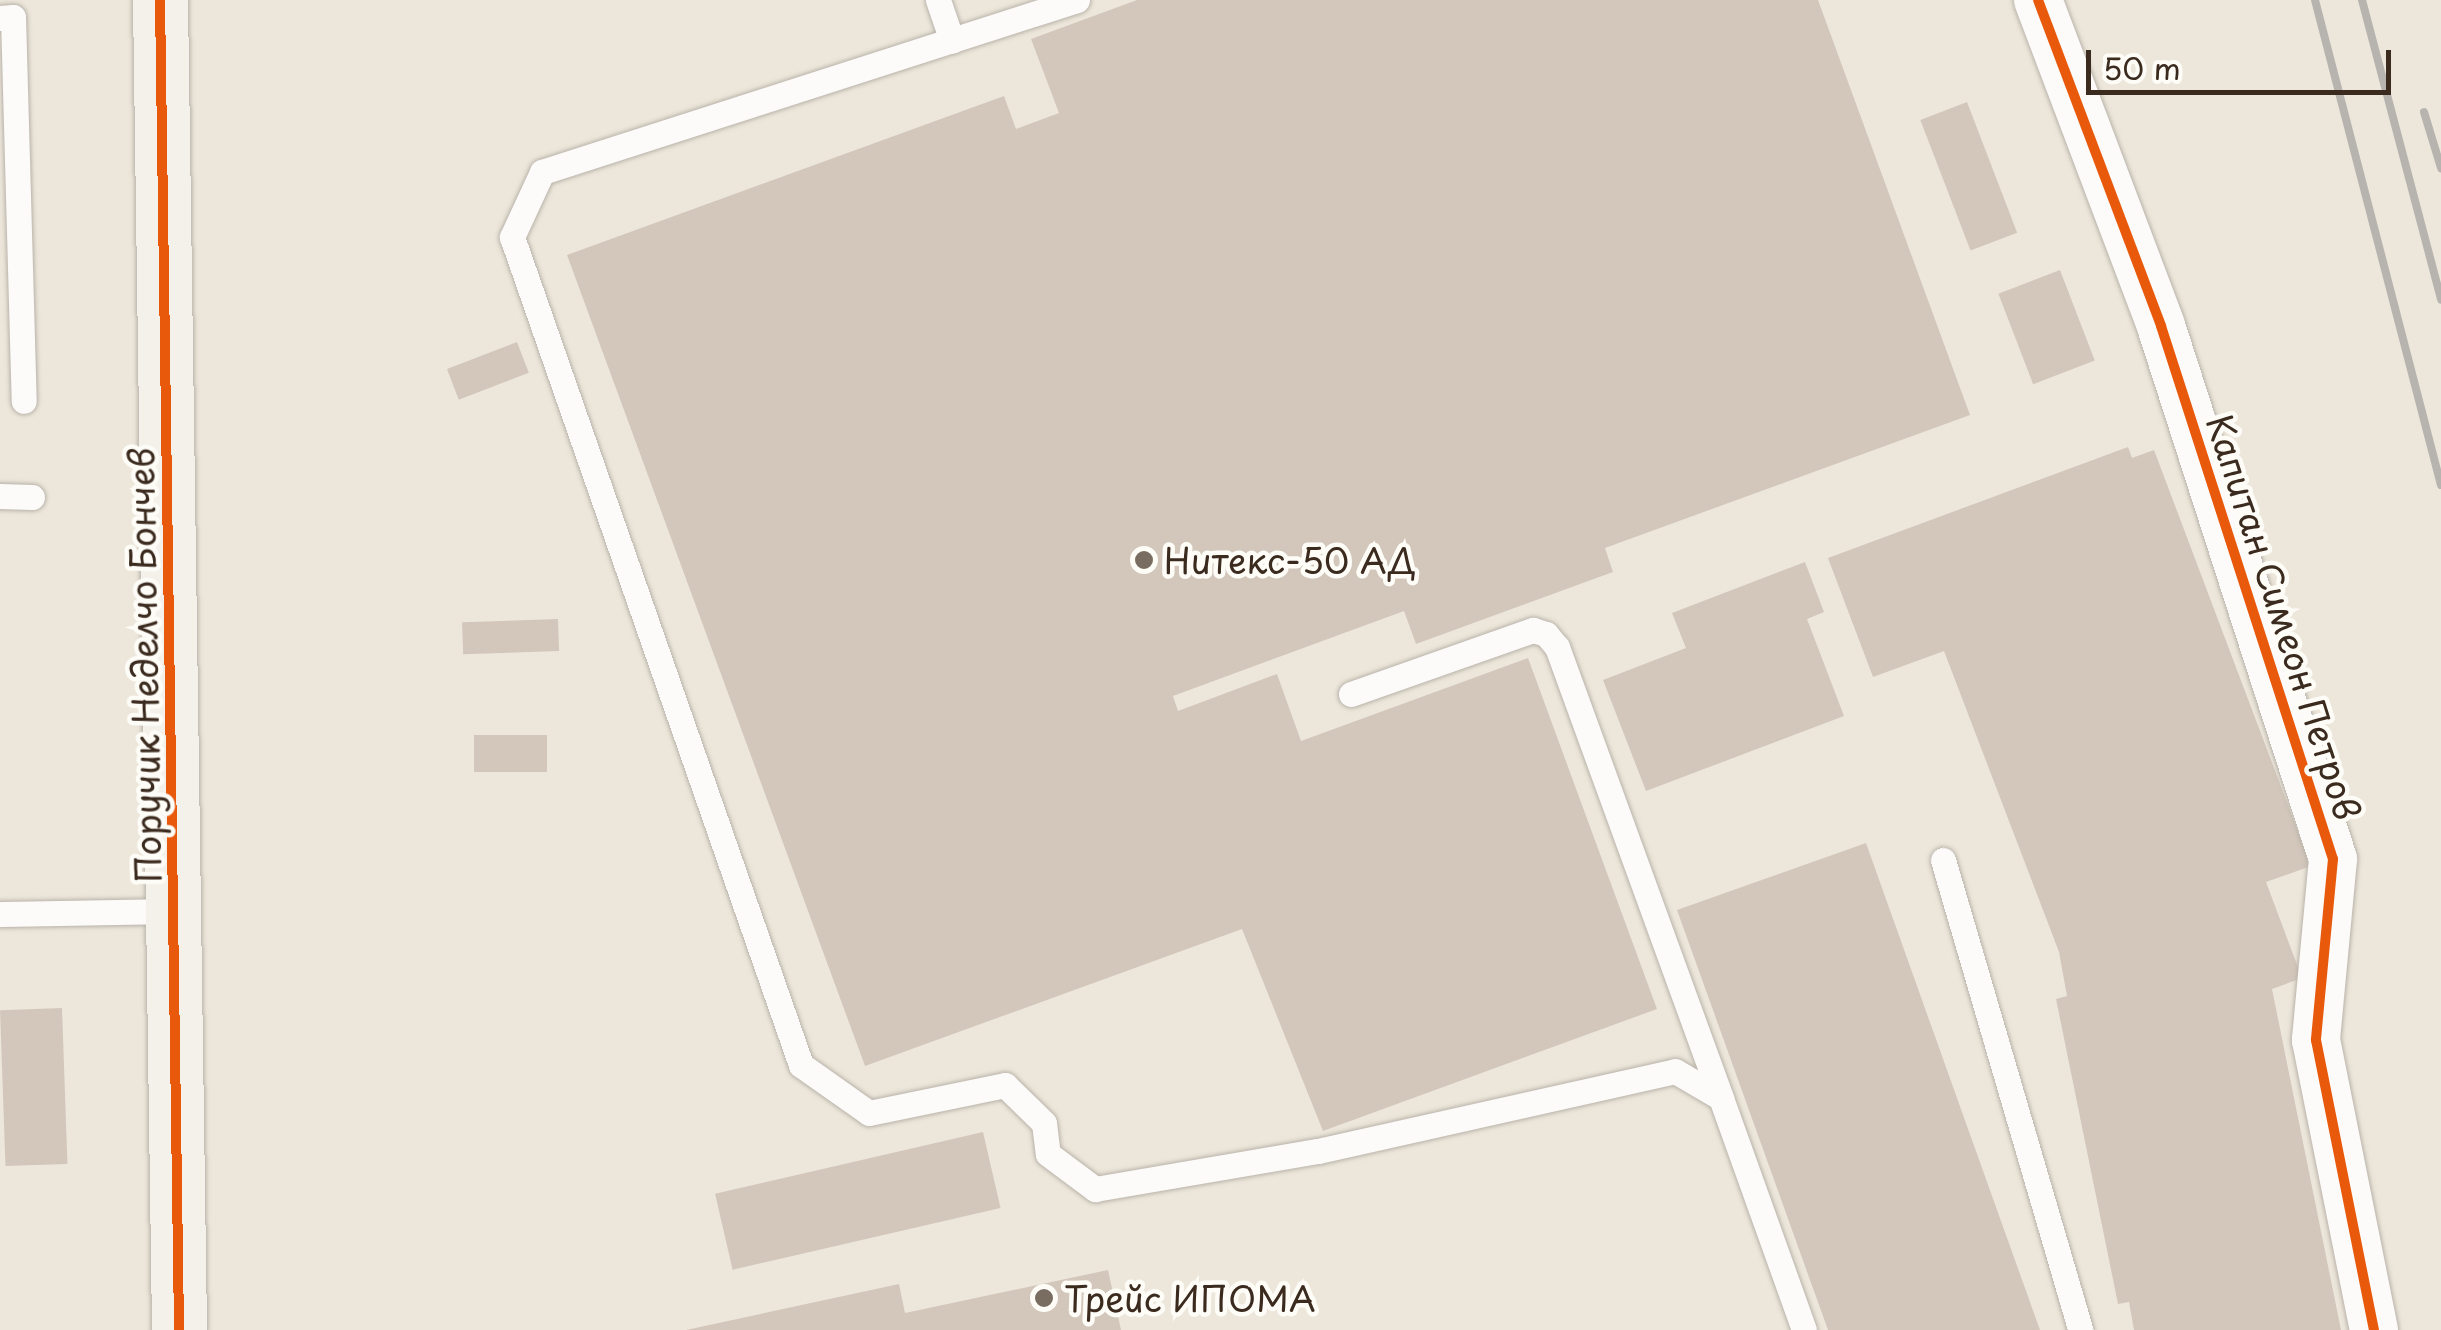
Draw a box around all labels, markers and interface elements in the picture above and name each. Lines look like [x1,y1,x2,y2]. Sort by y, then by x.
scale bar [2091,30,2396,92]
text: 50 m [2103,45,2181,90]
street label: Капитан Симеон Петров [2198,409,2370,825]
street label: Поручик Неделчо Бончев [119,446,169,884]
place label: Нитекс-50 АД [1164,539,1417,581]
marker: Нитекс-50 АД [1133,549,1155,571]
place label: Трейс ИПОМА [1064,1277,1317,1319]
marker: Трейс ИПОМА [1033,1287,1055,1309]

